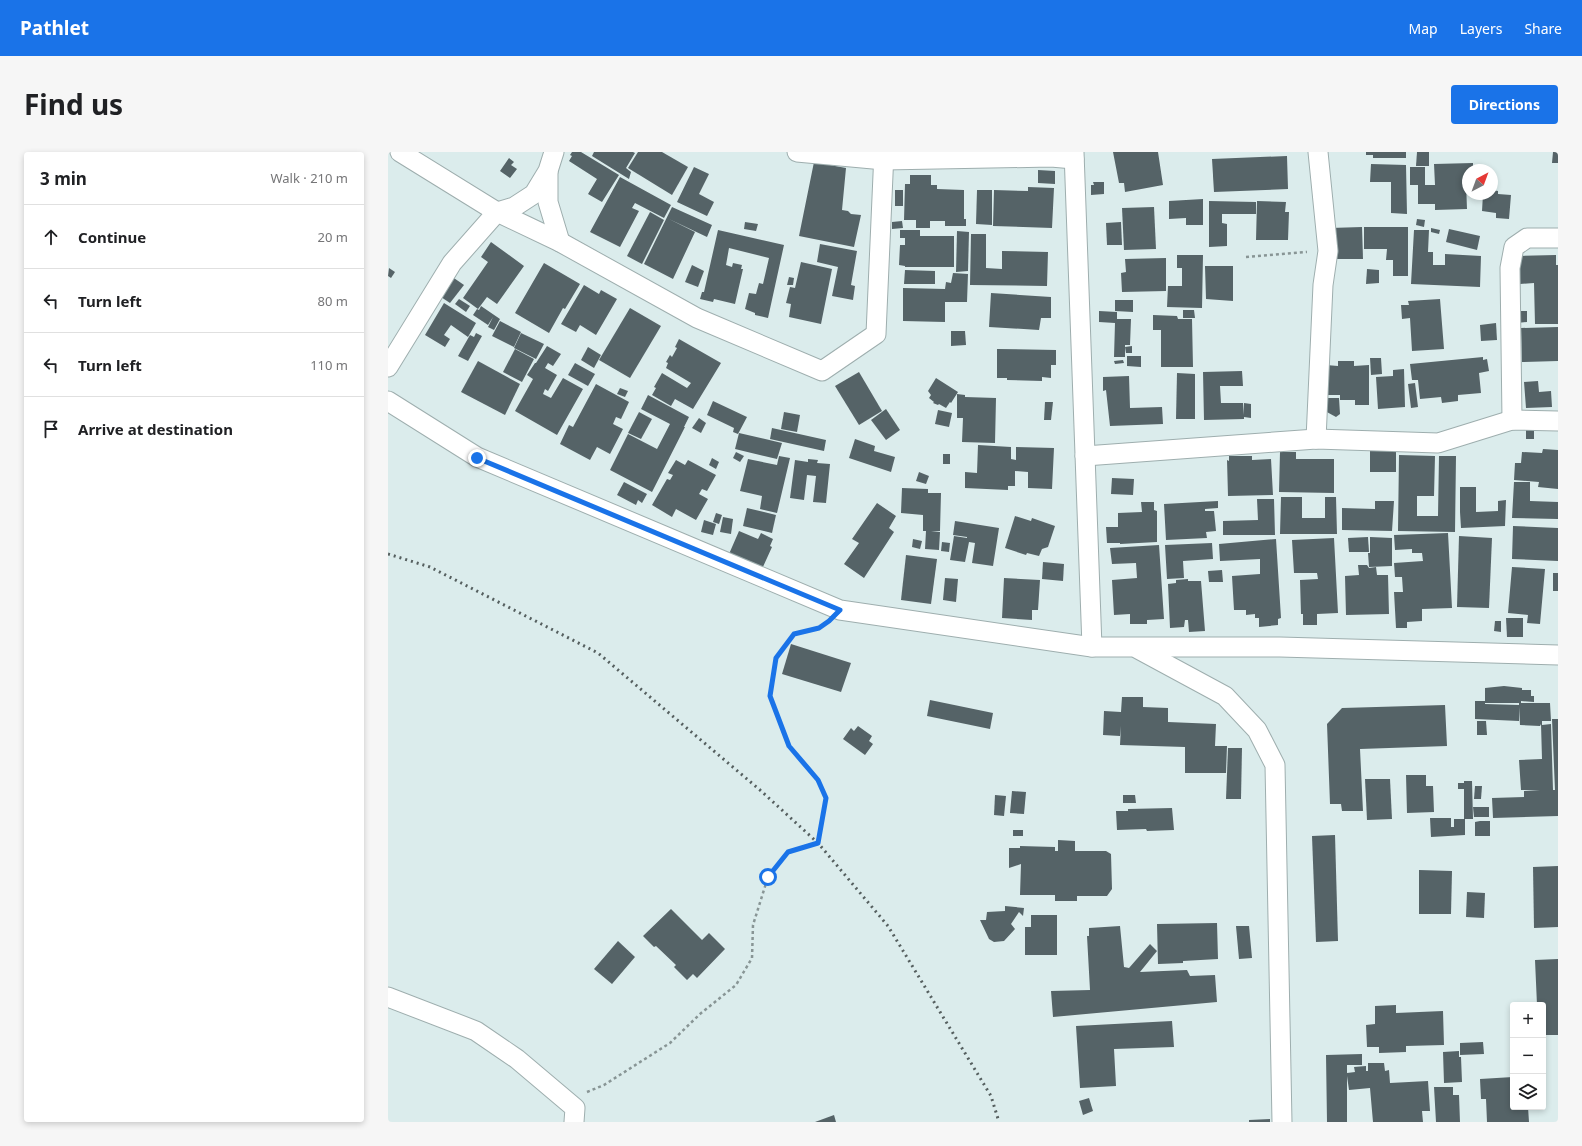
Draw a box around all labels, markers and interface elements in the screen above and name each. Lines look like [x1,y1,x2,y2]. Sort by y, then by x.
text: Pathlet [20,15,89,41]
text: Map [1409,19,1438,38]
text: Layers [1460,19,1502,38]
text: Share [1524,19,1562,38]
text: Find us [24,85,123,123]
button: Directions [1451,85,1558,124]
north arrow [1462,164,1498,200]
text: 3 min [40,167,87,190]
text: Walk · 210 m [270,169,348,187]
icon: ahead [40,226,62,248]
text: Continue [78,227,146,247]
text: 20 m [318,228,348,246]
icon: left [40,290,62,312]
text: Turn left [78,291,142,311]
text: 80 m [318,292,348,310]
icon: left [40,354,62,376]
text: Turn left [78,355,142,375]
text: 110 m [310,356,348,374]
icon: arrive [40,418,62,440]
text: Arrive at destination [78,419,233,439]
route end [468,449,486,467]
route start [759,868,777,886]
map controls [1510,1002,1546,1110]
button: + [1510,1002,1546,1038]
button: − [1510,1038,1546,1074]
button: layers [1510,1074,1546,1110]

